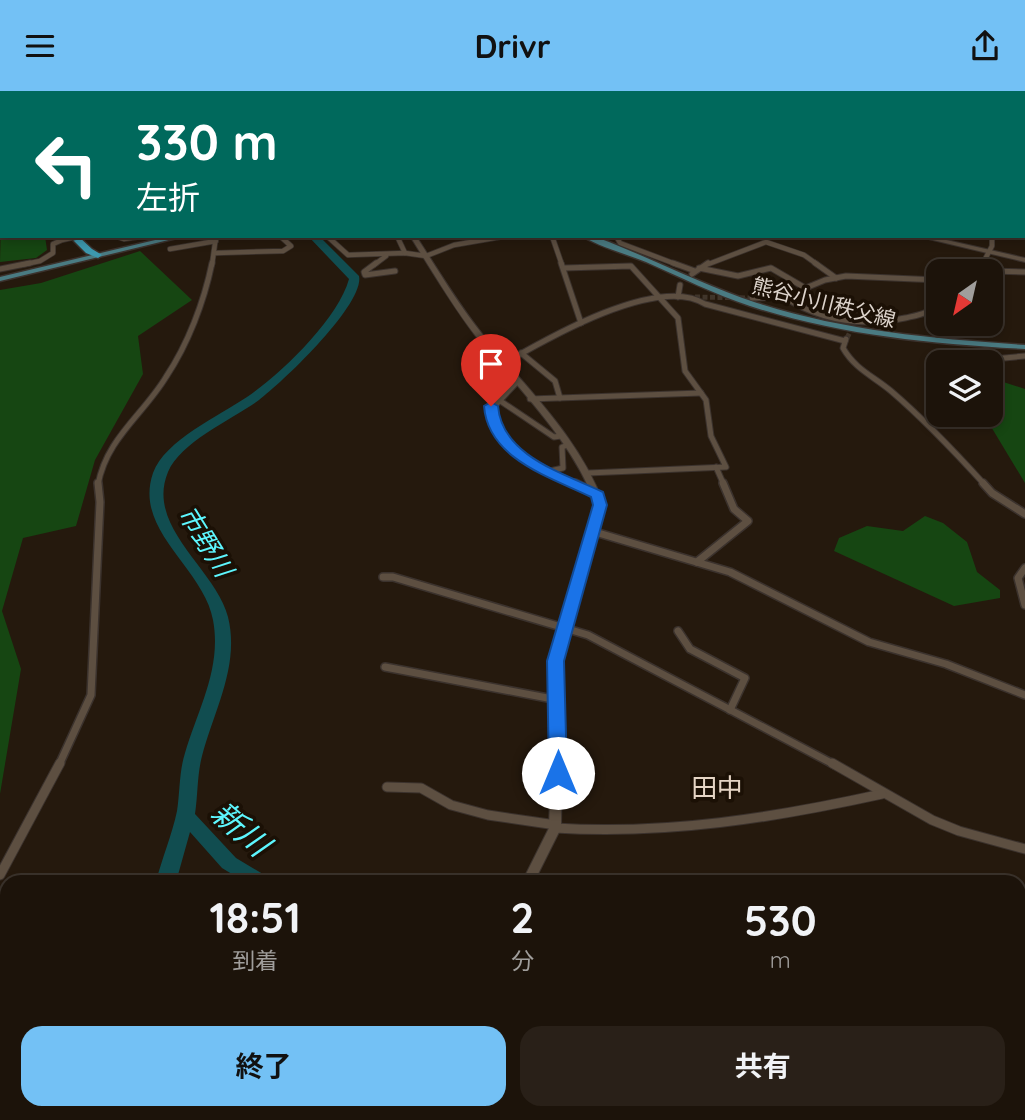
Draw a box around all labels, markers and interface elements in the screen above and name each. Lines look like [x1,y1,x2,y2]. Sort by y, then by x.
text: Drivr [474,26,551,66]
icon: menu [21,27,59,65]
icon: share [966,27,1004,65]
text: 330 m [136,111,278,172]
icon: left [21,119,112,210]
text: 左折 [136,177,200,217]
north arrow [926,259,1003,336]
map controls [926,259,1003,427]
street label: 熊谷小川秩父線 [750,272,898,332]
pin [461,334,521,406]
icon: arrive [472,345,510,383]
button: layers [926,350,1003,427]
water label: 市野川 [171,499,242,585]
position arrow [521,736,595,810]
district label: 田中 [691,771,743,804]
water label: 新川 [204,792,281,866]
text: 18:51 [210,891,301,944]
text: 2 [510,891,534,944]
text: 530 [744,894,816,947]
text: m [770,945,791,974]
text: 到着 [232,946,278,975]
text: 分 [511,946,534,975]
button: 終了 [21,1026,506,1106]
button: 共有 [520,1026,1005,1106]

